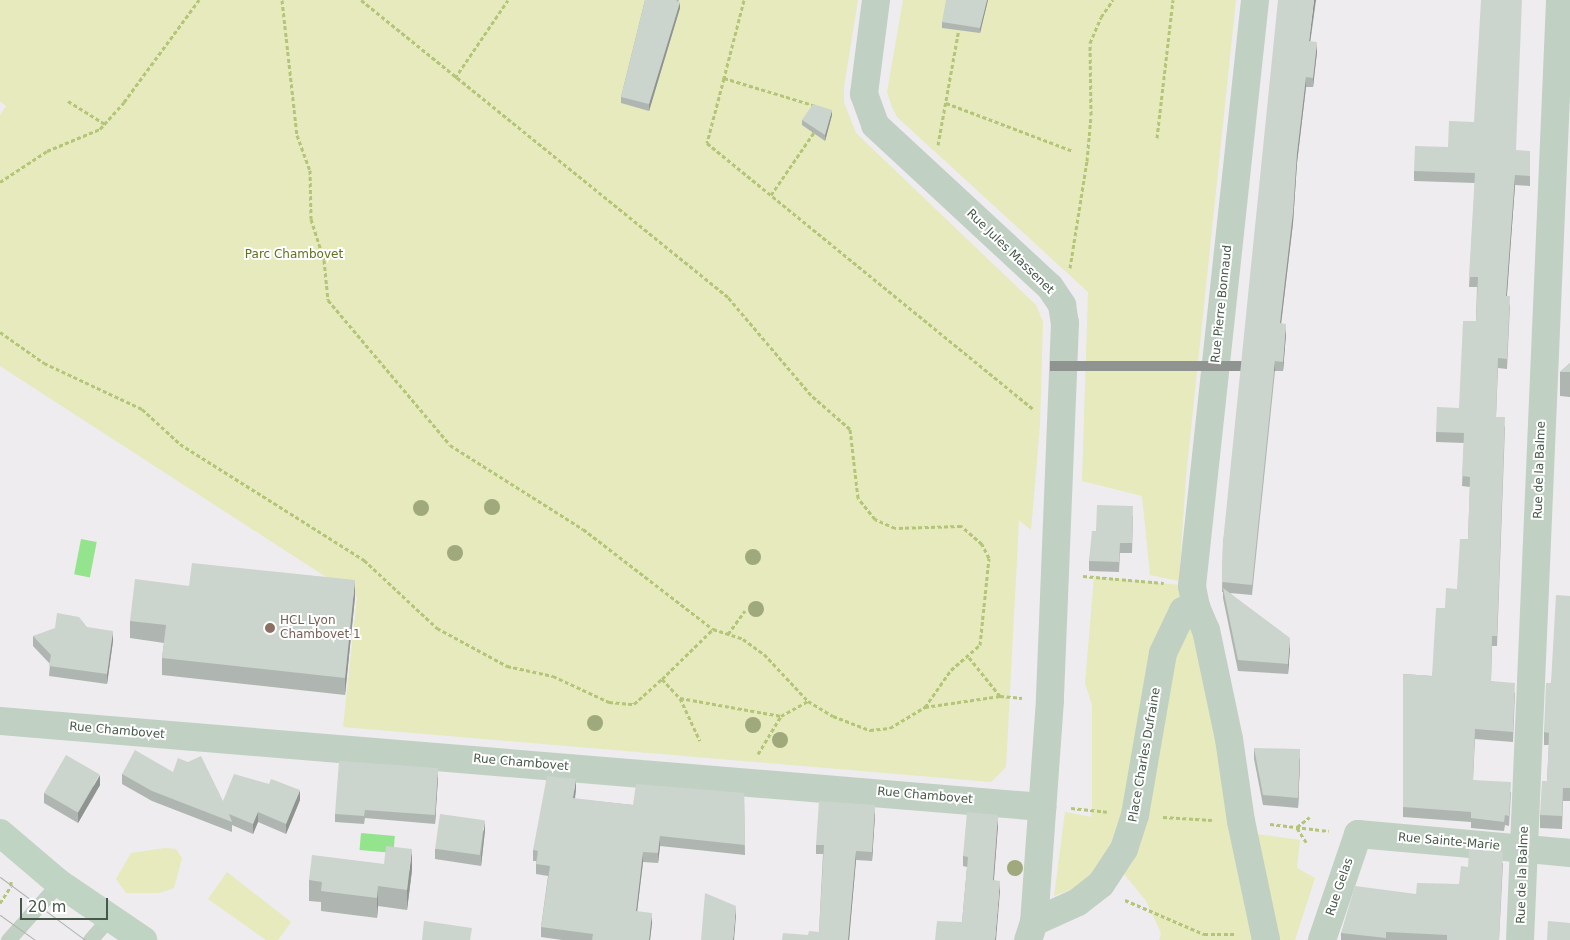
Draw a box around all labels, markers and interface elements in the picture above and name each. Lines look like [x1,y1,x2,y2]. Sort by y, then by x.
street label: Rue Jules Massenet [963,207,1057,297]
street label: Rue Pierre Bonnaud [1209,244,1235,364]
park label: Parc Chambovet [245,248,343,262]
street label: Rue de la Balme [1531,421,1549,519]
place label: HCL Lyon Chambovet 1 [280,614,361,642]
marker: HCL Lyon Chambovet 1 [264,622,276,634]
street label: Place Charles Dufraine [1126,687,1164,823]
street label: Rue Chambovet [69,720,165,742]
street label: Rue Chambovet [473,752,569,774]
street label: Rue Chambovet [877,785,973,807]
street label: Rue de la Balme [1514,826,1532,924]
street label: Rue Sainte-Marie [1397,830,1501,854]
street label: Rue Gelas [1323,856,1357,918]
scale bar [22,888,110,920]
text: 20 m [28,898,66,916]

